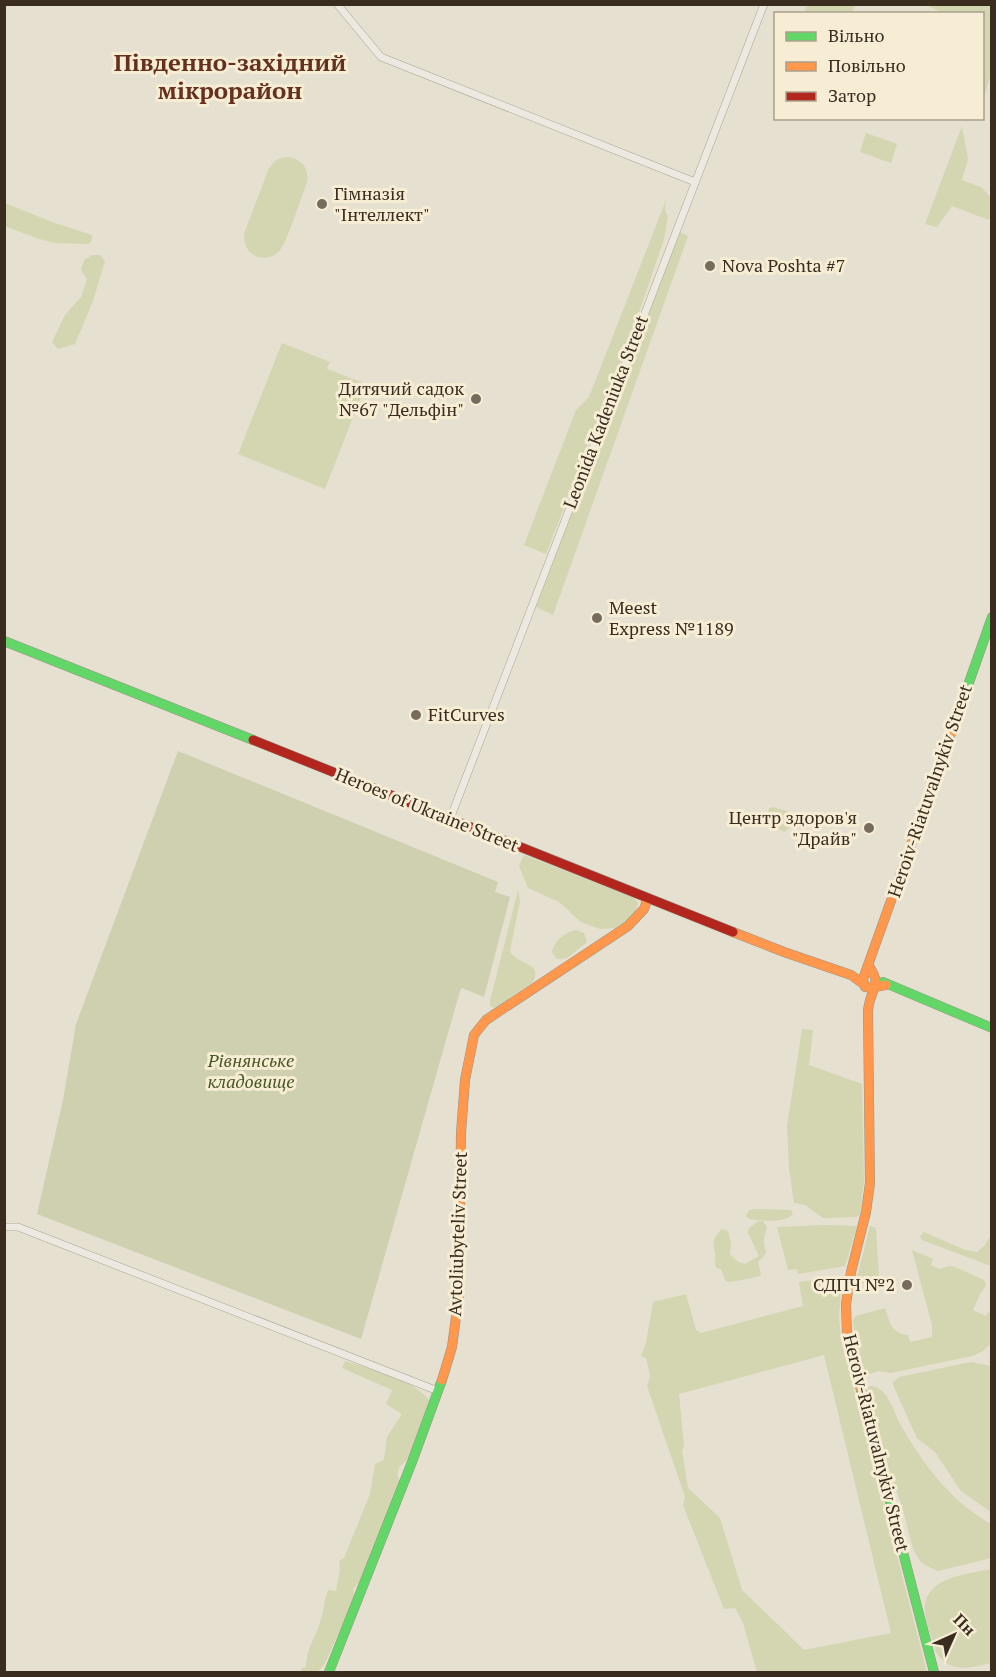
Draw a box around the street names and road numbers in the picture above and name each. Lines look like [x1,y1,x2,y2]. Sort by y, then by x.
street label: Leonida Kadeniuka Street [557,311,653,512]
street label: Heroiv-Riatuvalnykiv Street [881,681,977,900]
street label: Heroes of Ukraine Street [332,761,523,857]
street label: Avtoliubyteliv Street [442,1151,472,1317]
street label: Heroiv-Riatuvalnykiv Street [838,1331,916,1554]

